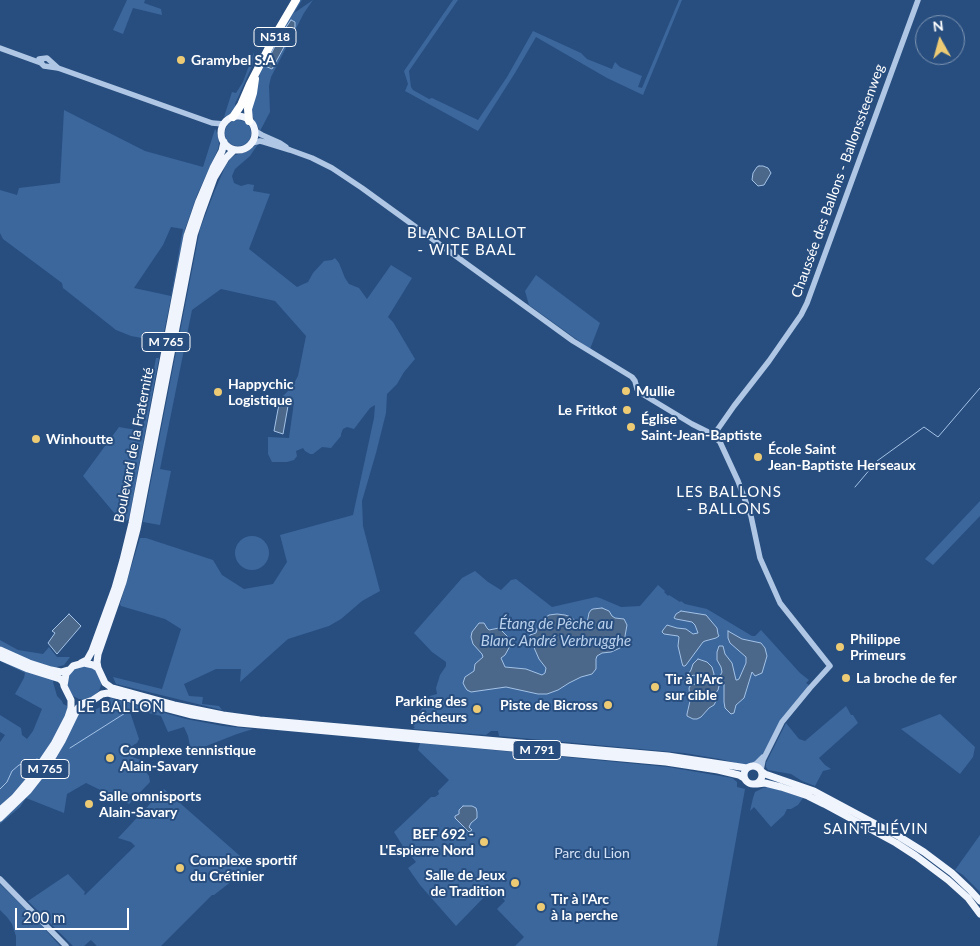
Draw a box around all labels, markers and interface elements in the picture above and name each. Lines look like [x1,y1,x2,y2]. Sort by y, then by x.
north arrow [915,15,965,65]
text: N [932,17,945,35]
road number: N518 [254,28,296,46]
place label: Gramybel S.A [191,52,275,68]
marker: Gramybel S.A [175,54,187,66]
street label: Chaussée des Ballons - Ballonssteenweg [788,62,888,300]
district label: BLANC BALLOT - WITE BAAL [406,224,528,259]
road number: M 765 [142,332,190,352]
street label: Boulevard de la Fraternité [111,366,157,524]
place label: Happychic Logistique [228,376,294,408]
place label: Mullie [636,383,675,399]
marker: Mullie [620,385,632,397]
marker: Happychic Logistique [212,386,224,398]
place label: Le Fritkot [558,402,617,418]
marker: Le Fritkot [621,404,633,416]
place label: Église Saint-Jean-Baptiste [641,411,762,444]
marker: Église Saint-Jean-Baptiste [625,421,637,433]
place label: Winhoutte [46,431,113,447]
marker: Winhoutte [30,433,42,445]
place label: École Saint Jean-Baptiste Herseaux [768,441,916,474]
marker: École Saint Jean-Baptiste Herseaux [752,451,764,463]
district label: LES BALLONS - BALLONS [675,483,783,518]
water label: Étang de Pêche au Blanc André Verbrugghe [481,615,631,650]
place label: Philippe Primeurs [850,631,906,664]
marker: Philippe Primeurs [834,641,846,653]
place label: La broche de fer [856,670,957,686]
place label: Tir à l'Arc sur cible [665,671,723,704]
marker: La broche de fer [840,672,852,684]
marker: Tir à l'Arc sur cible [649,681,661,693]
place label: Parking des pécheurs [395,693,467,726]
place label: Piste de Bicross [500,697,598,713]
district label: LE BALLON [76,698,166,716]
marker: Piste de Bicross [602,699,614,711]
marker: Parking des pécheurs [471,703,483,715]
road number: M 791 [513,740,561,760]
place label: Complexe tennistique Alain-Savary [120,742,256,774]
marker: Complexe tennistique Alain-Savary [104,752,116,764]
road number: M 765 [21,760,69,779]
place label: Salle omnisports Alain-Savary [99,788,201,820]
marker: Salle omnisports Alain-Savary [83,798,95,810]
district label: SAINT-LIÉVIN [822,820,930,838]
place label: BEF 692 - L'Espierre Nord [379,826,474,859]
marker: BEF 692 - L'Espierre Nord [478,836,490,848]
park label: Parc du Lion [554,845,630,861]
place label: Complexe sportif du Crétinier [190,852,297,884]
marker: Complexe sportif du Crétinier [174,862,186,874]
place label: Salle de Jeux de Tradition [425,867,505,900]
marker: Salle de Jeux de Tradition [509,877,521,889]
place label: Tir à l'Arc à la perche [551,891,618,924]
scale bar [18,898,131,930]
marker: Tir à l'Arc à la perche [535,901,547,913]
text: 200 m [23,908,65,926]

